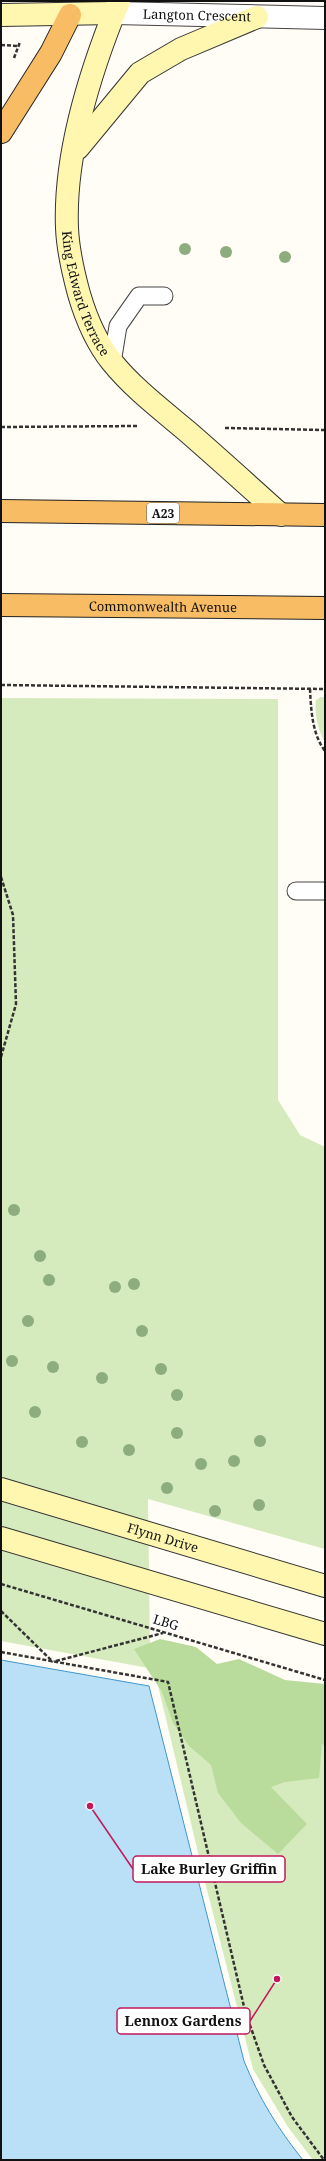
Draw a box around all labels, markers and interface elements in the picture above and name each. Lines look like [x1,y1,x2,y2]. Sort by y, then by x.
street label: Langton Crescent [143,5,252,25]
street label: King Edward Terrace [58,230,114,360]
road number: A23 [147,503,179,523]
street label: Commonwealth Avenue [89,597,237,616]
street label: Flynn Drive [125,1518,201,1557]
street label: LBG [151,1610,182,1635]
callout: Lake Burley Griffin [133,1856,285,1882]
text: Lake Burley Griffin [141,1859,277,1878]
callout: Lennox Gardens [117,2008,250,2034]
text: Lennox Gardens [125,2011,242,2030]

